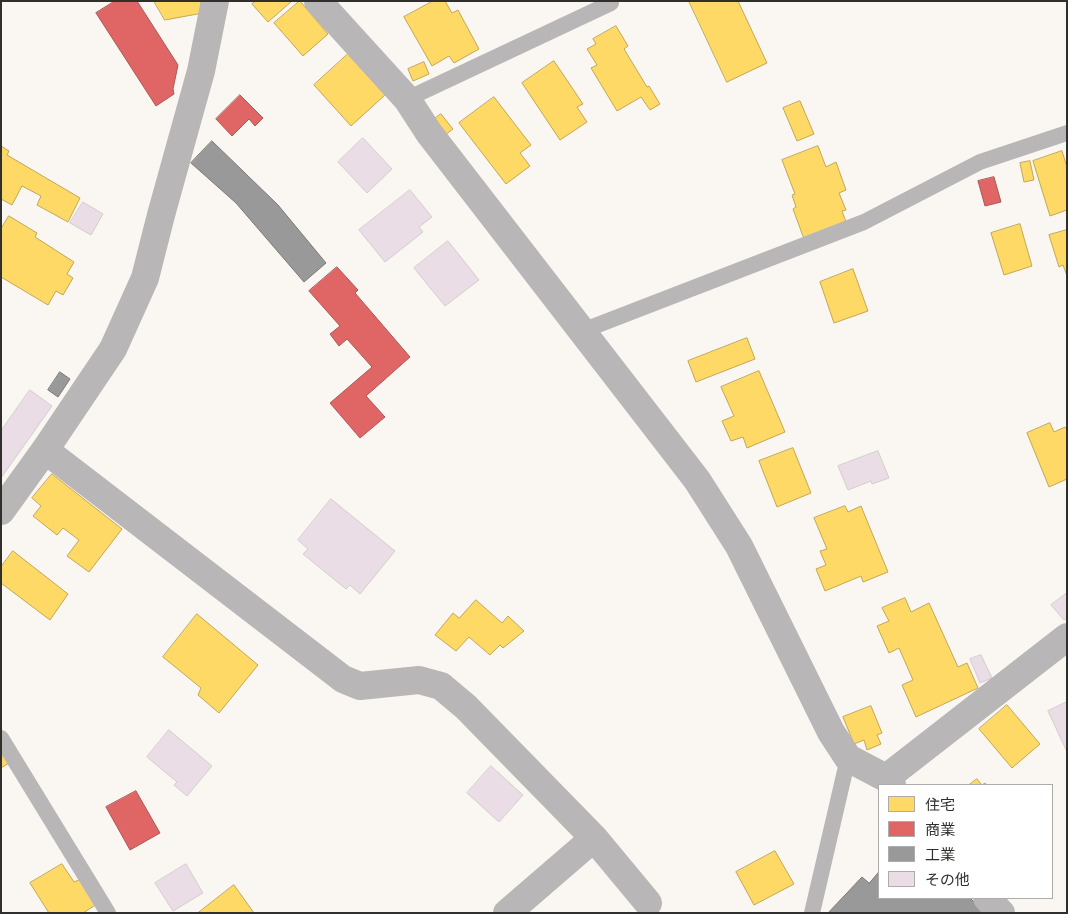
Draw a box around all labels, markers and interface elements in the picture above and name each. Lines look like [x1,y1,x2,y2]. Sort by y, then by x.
legend [878,784,1053,899]
text: 住宅 [925,796,955,813]
text: 商業 [925,821,955,838]
text: 工業 [925,846,955,863]
text: その他 [925,871,970,888]

